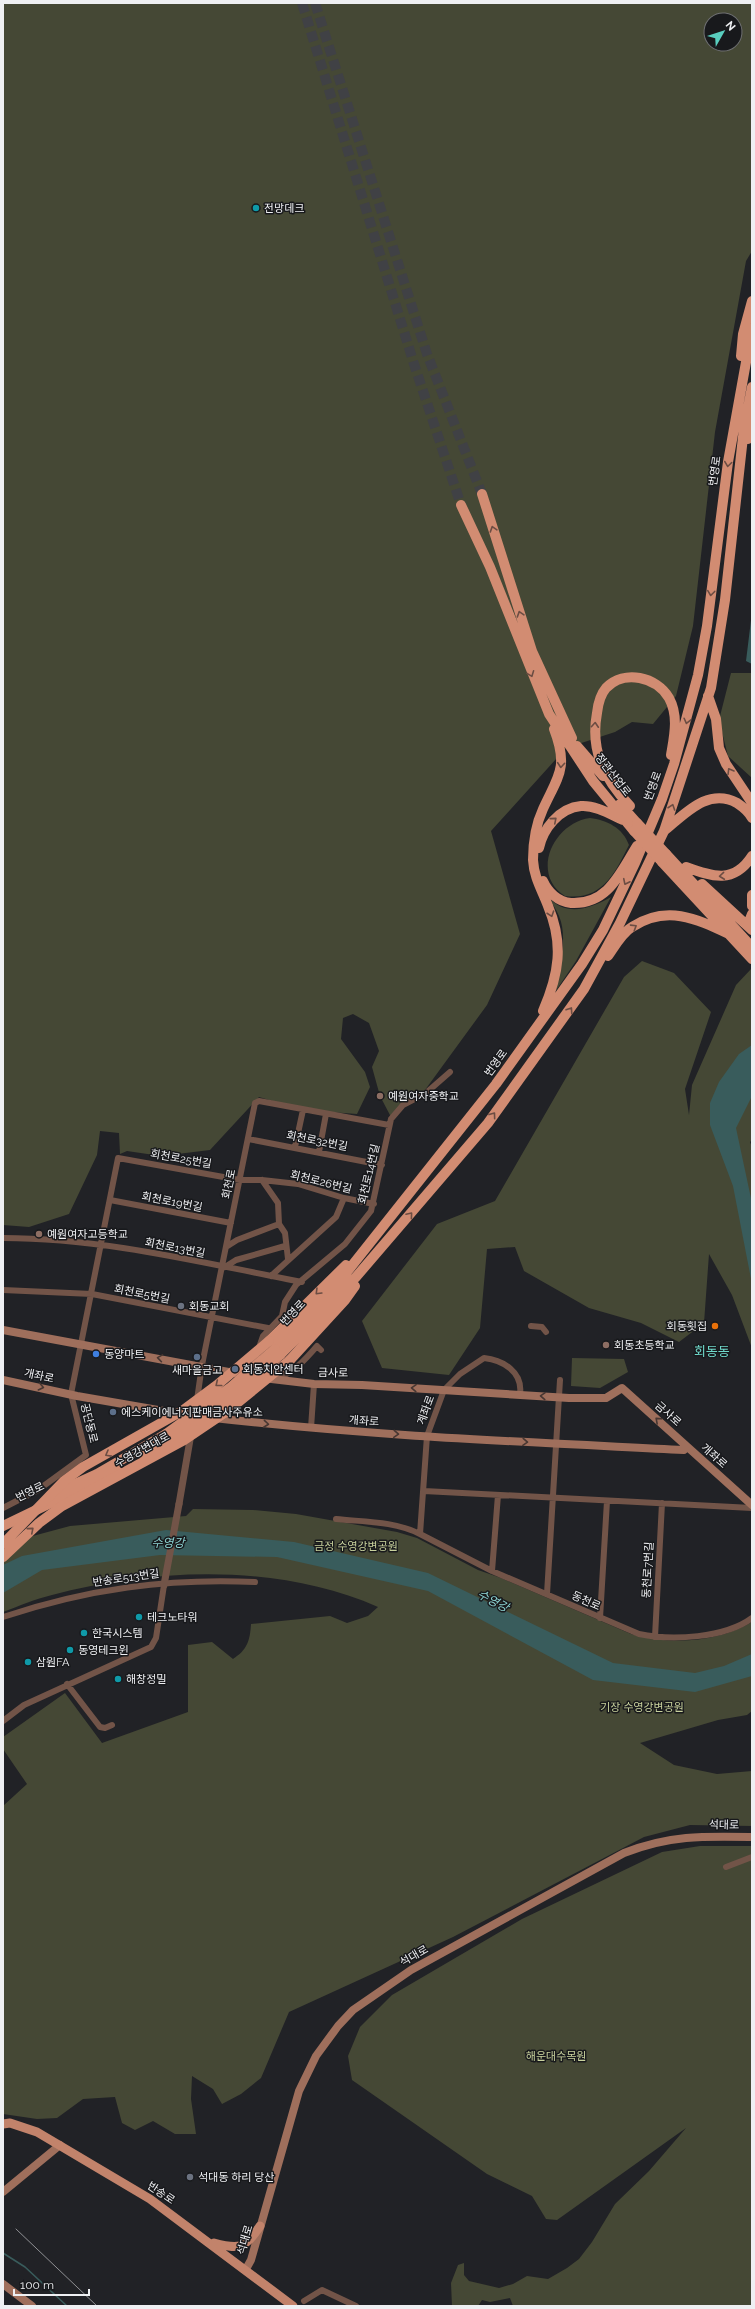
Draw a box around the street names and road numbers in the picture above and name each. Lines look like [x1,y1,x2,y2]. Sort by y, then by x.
street label: 번영로 [706,455,724,487]
street label: 정관산업로 [592,751,634,799]
street label: 번영로 [642,770,664,802]
street label: 번영로 [482,1047,510,1079]
street label: 회천로32번길 [285,1129,349,1153]
street label: 회천로14번길 [356,1143,382,1205]
street label: 회천로25번길 [149,1147,213,1171]
street label: 회천로 [220,1168,238,1200]
street label: 회천로26번길 [289,1168,353,1196]
street label: 회천로19번길 [140,1190,204,1214]
street label: 회천로13번길 [144,1236,206,1260]
street label: 회천로5번길 [113,1282,171,1306]
street label: 번영로 [278,1298,308,1328]
street label: 개좌로 [23,1366,55,1386]
street label: 금사로 [318,1366,348,1380]
street label: 계좌로 [415,1394,437,1426]
street label: 금사로 [652,1399,684,1429]
street label: 공단동로 [78,1402,100,1444]
street label: 개좌로 [348,1413,380,1429]
street label: 수영강변대로 [112,1430,172,1470]
street label: 개좌로 [698,1441,730,1471]
street label: 번영로 [14,1480,46,1504]
street label: 동천로7번길 [640,1541,656,1599]
street label: 반송로513번길 [92,1567,160,1589]
street label: 동천로 [569,1589,603,1613]
street label: 석대로 [709,1818,739,1832]
street label: 석대로 [398,1943,430,1969]
street label: 반송로 [145,2179,177,2207]
street label: 석대로 [235,2224,255,2256]

